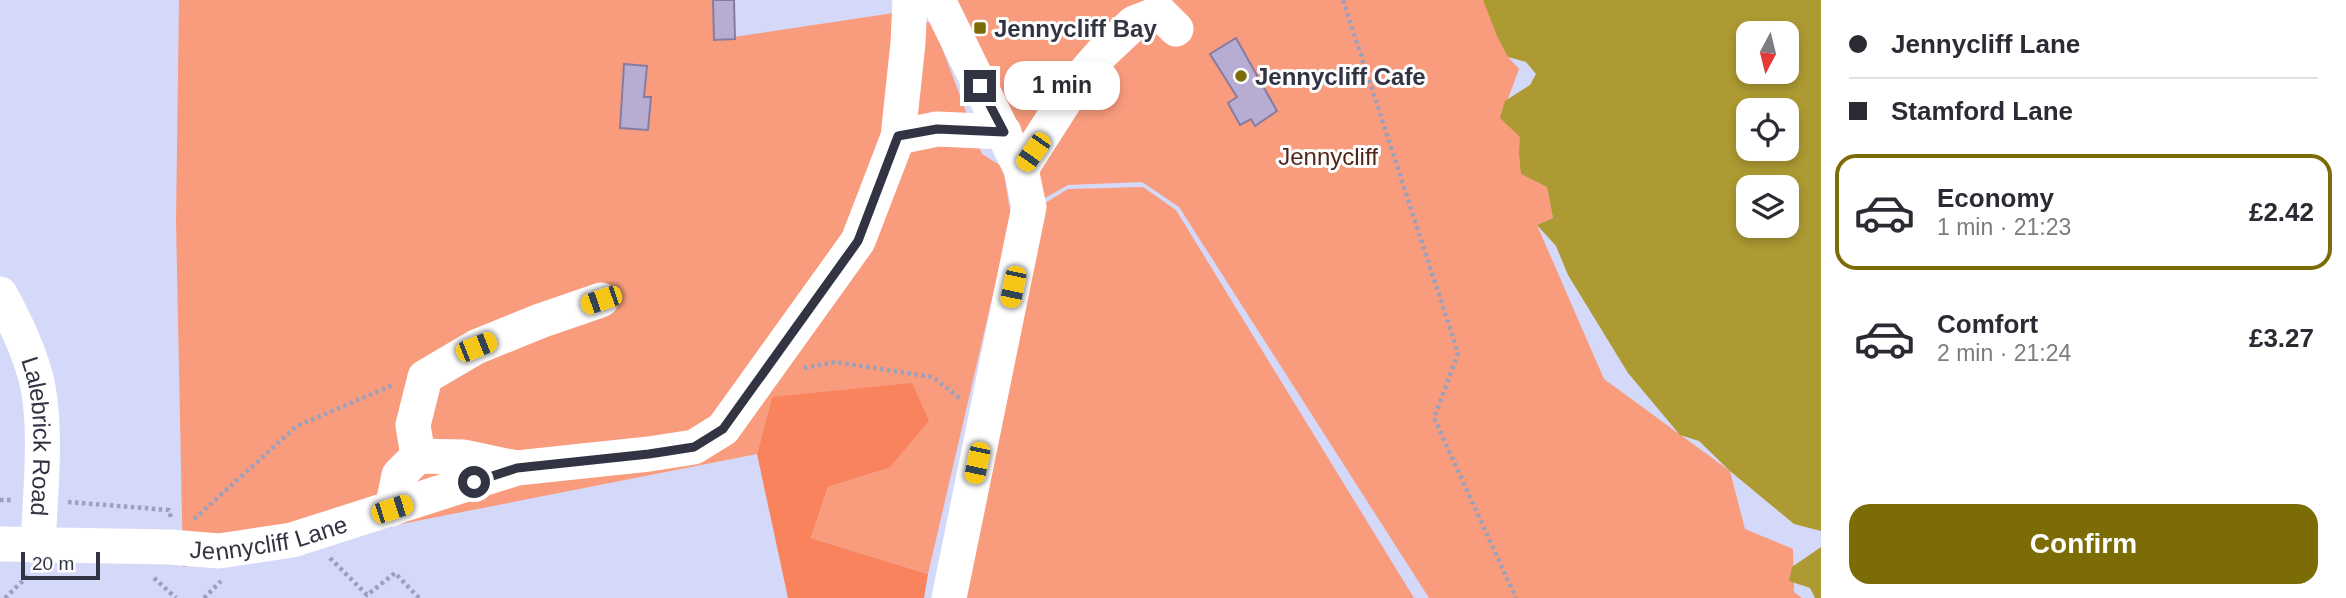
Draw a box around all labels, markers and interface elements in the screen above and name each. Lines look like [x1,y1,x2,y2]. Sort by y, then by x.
place label: Jennycliff Bay [994,15,1157,42]
marker: Jennycliff Bay [972,20,988,36]
north arrow [1736,21,1799,84]
map controls [1736,21,1799,238]
text: Jennycliff Lane [1891,29,2080,59]
callout: 1 min [1004,62,1120,110]
place label: Jennycliff Cafe [1255,63,1426,90]
marker: Jennycliff Cafe [1233,68,1249,84]
route end [964,70,996,102]
text: 1 min [1032,72,1092,98]
text: Stamford Lane [1891,96,2073,126]
button: locate [1736,98,1799,161]
car [1013,129,1054,175]
park label: Jennycliff [1278,143,1378,170]
button: layers [1736,175,1799,238]
icon: car [1853,181,1916,244]
text: Economy [1937,183,2054,213]
text: £2.42 [2249,197,2314,227]
text: 1 min · 21:23 [1937,214,2071,240]
car [999,264,1028,310]
car [578,283,625,317]
icon: car [1853,307,1916,370]
text: Comfort [1937,309,2038,339]
text: £3.27 [2249,323,2314,353]
car [453,329,500,365]
text: 2 min · 21:24 [1937,340,2071,366]
street label: Lalebrick Road [17,353,56,517]
car [963,440,992,486]
route start [458,466,490,498]
car [369,493,416,525]
button: Confirm [1849,504,2318,584]
street label: Jennycliff Lane [189,510,350,565]
scale bar [21,549,100,581]
text: 20 m [32,553,74,574]

